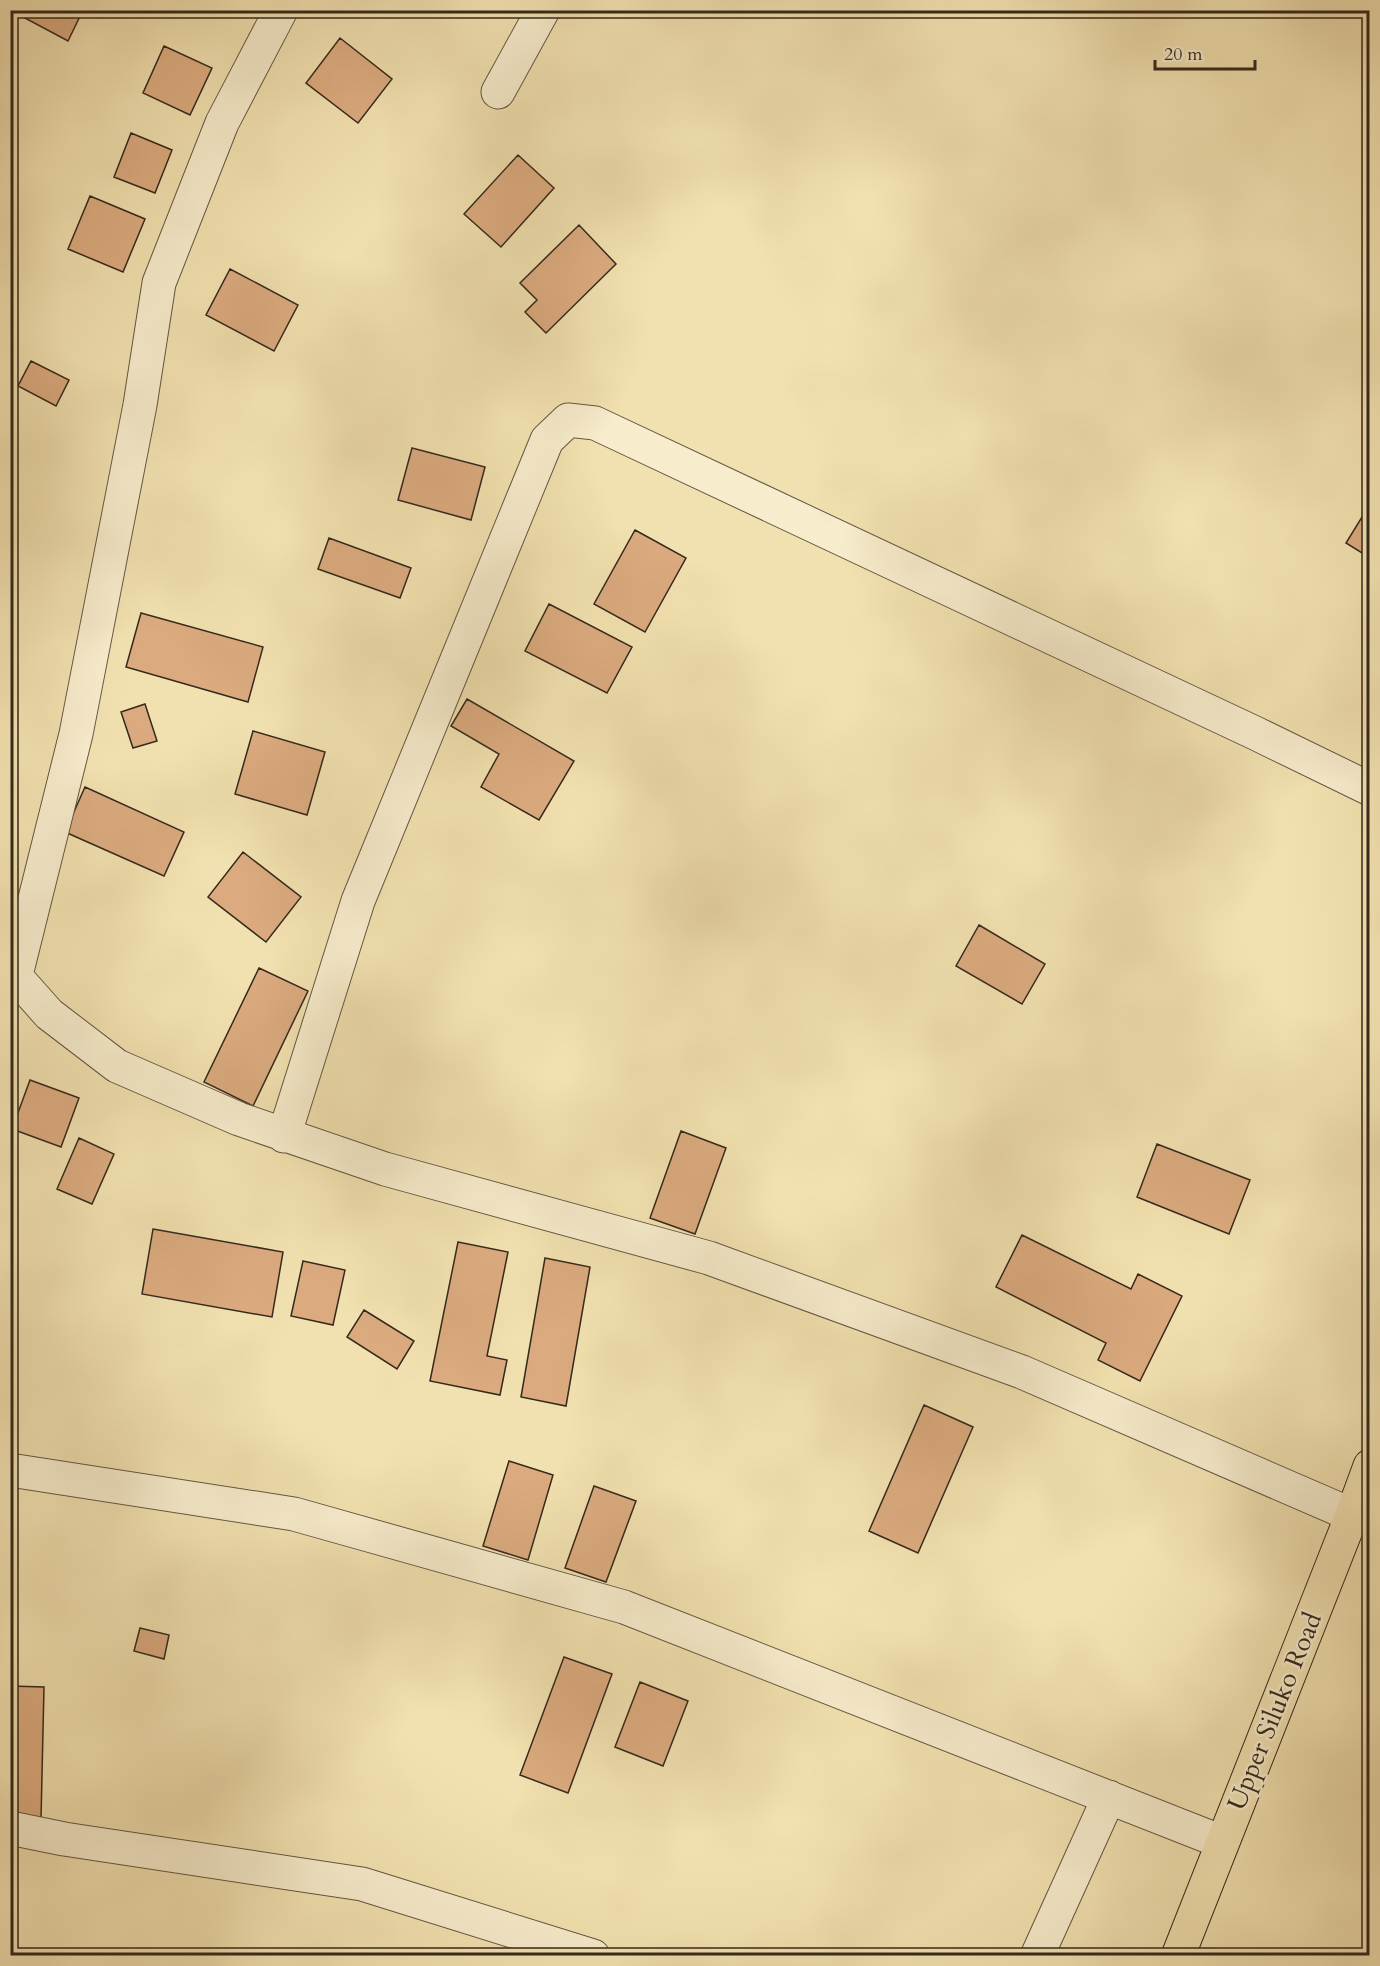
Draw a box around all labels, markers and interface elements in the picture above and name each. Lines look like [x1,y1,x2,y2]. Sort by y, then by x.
scale bar [1155,33,1256,71]
text: 20 m [1164,42,1203,67]
street label: Upper Siluko Road [1219,1607,1330,1815]

